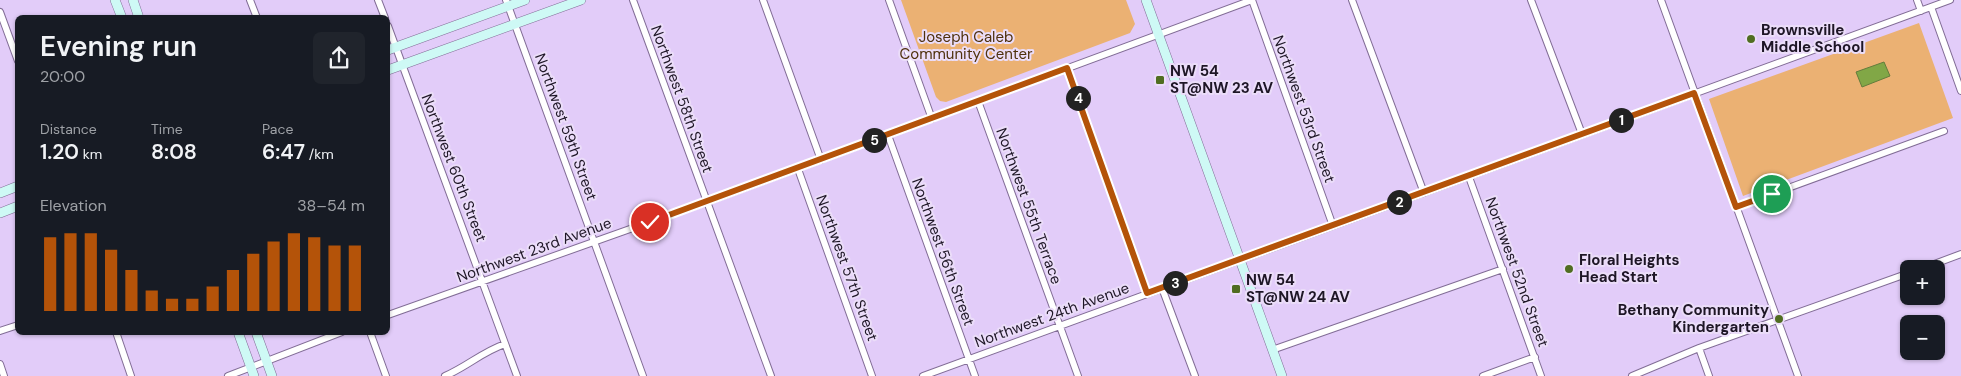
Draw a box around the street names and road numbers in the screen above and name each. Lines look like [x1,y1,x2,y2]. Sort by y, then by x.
street label: Northwest 58th Street [646,23,718,176]
street label: Northwest 53rd Street [1268,33,1340,185]
street label: Northwest 59th Street [530,51,602,203]
street label: Northwest 60th Street [417,91,491,245]
street label: Northwest 55th Terrace [991,125,1067,287]
street label: Northwest 56th Street [907,175,979,329]
street label: Northwest 57th Street [811,192,883,344]
street label: Northwest 52nd Street [1481,194,1553,350]
street label: Northwest 23rd Avenue [454,213,614,287]
street label: Northwest 24th Avenue [972,278,1132,352]

